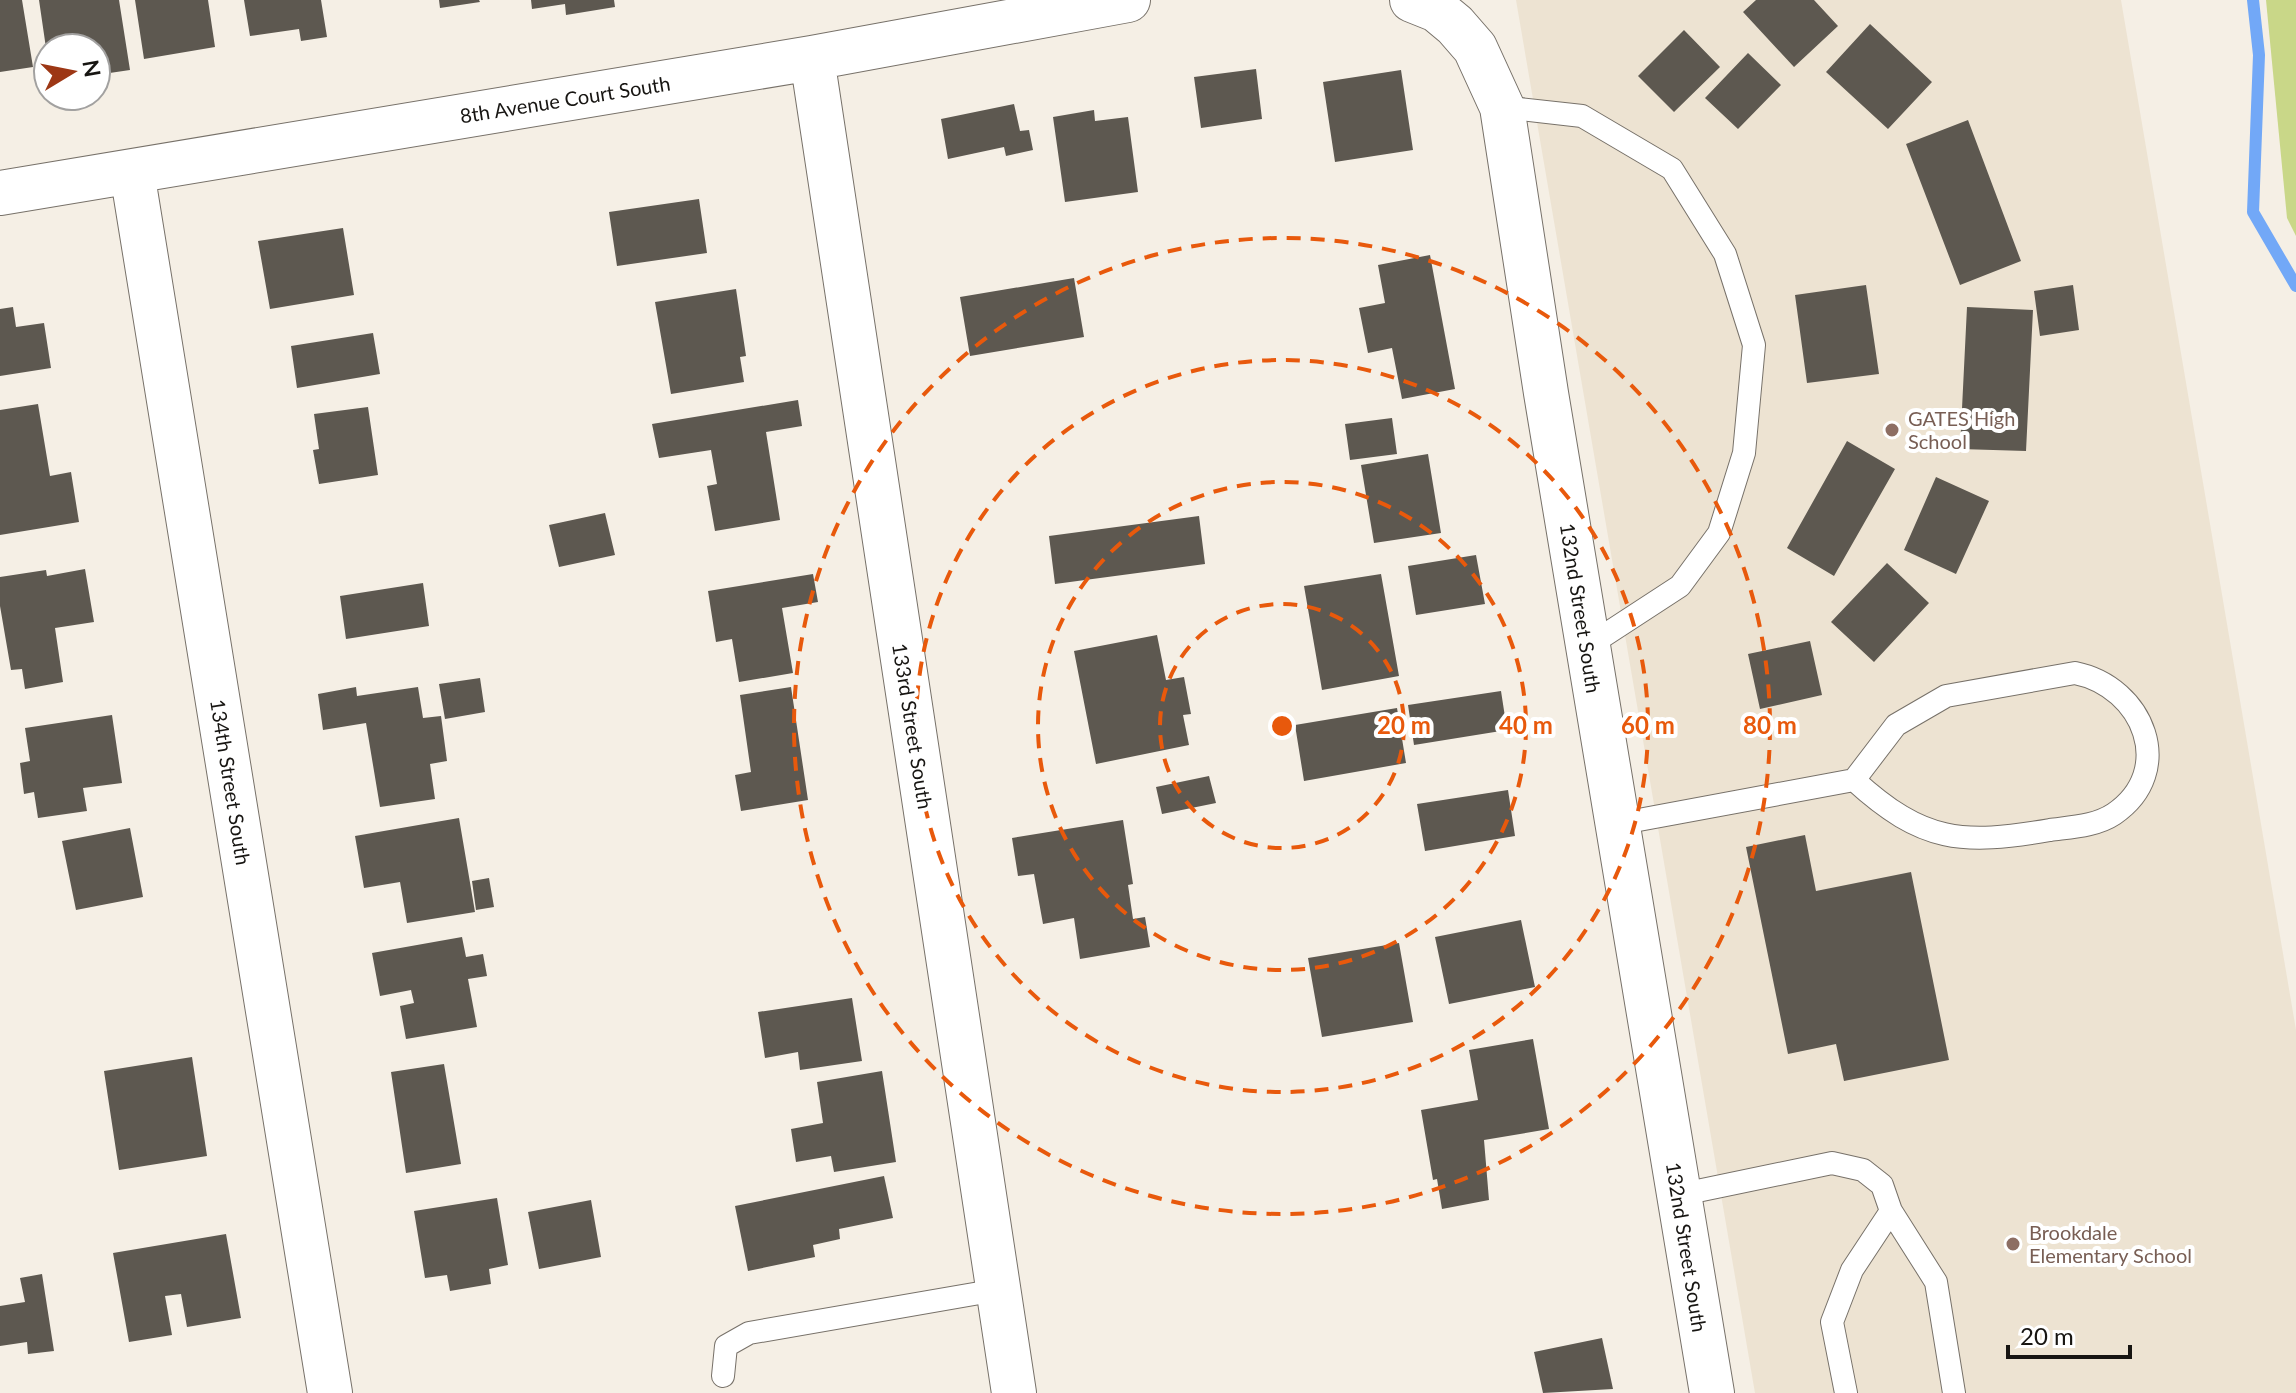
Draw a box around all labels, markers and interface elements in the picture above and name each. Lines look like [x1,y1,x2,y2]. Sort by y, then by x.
north arrow [32,32,112,112]
text: N [77,58,107,79]
street label: 8th Avenue Court South [458,71,672,127]
place label: GATES High School [1908,406,2015,453]
marker: GATES High School [1883,421,1901,439]
street label: 132nd Street South [1556,521,1606,695]
street label: 133rd Street South [888,641,938,811]
street label: 134th Street South [206,697,256,867]
text: 20 m [1377,710,1431,739]
text: 40 m [1499,710,1553,739]
text: 60 m [1621,710,1675,739]
text: 80 m [1743,710,1797,739]
centre of rings [1268,712,1296,740]
street label: 132nd Street South [1662,1160,1712,1334]
place label: Brookdale Elementary School [2029,1220,2192,1267]
marker: Brookdale Elementary School [2004,1235,2022,1253]
scale bar [2008,1309,2130,1359]
text: 20 m [2020,1321,2074,1350]

